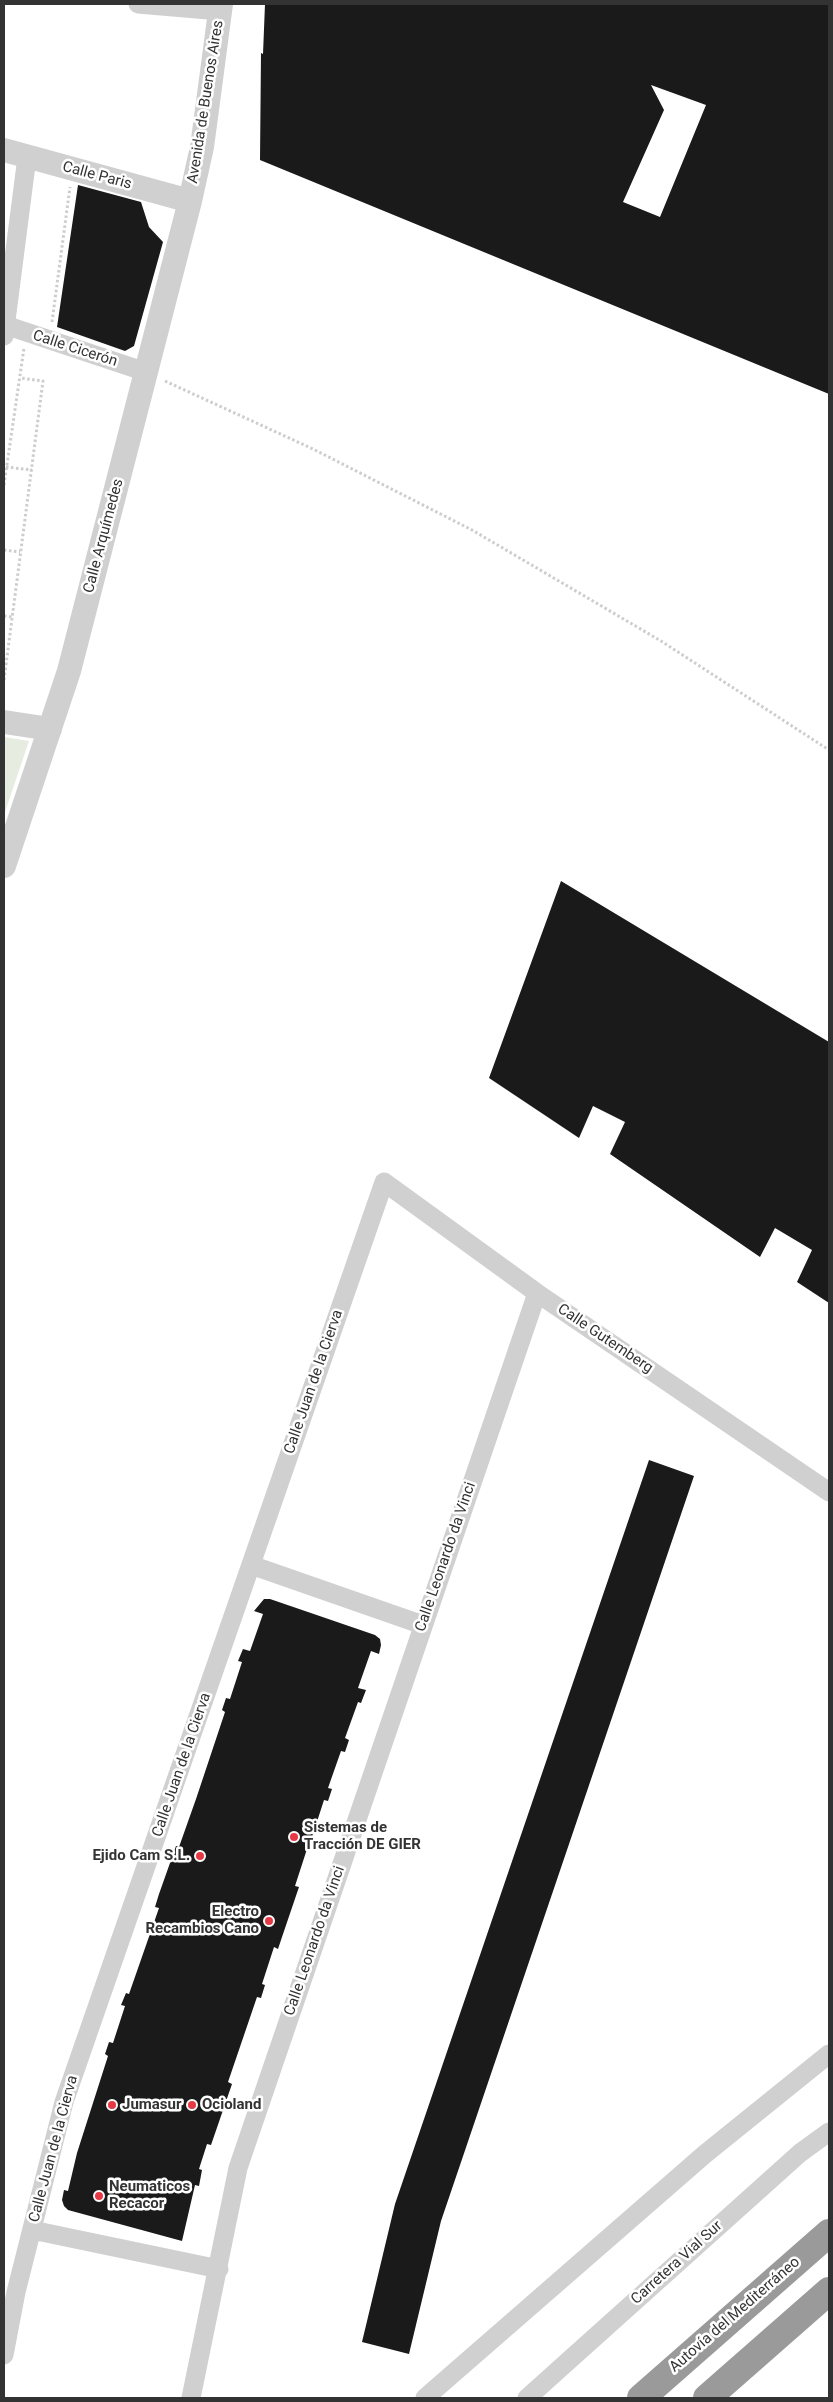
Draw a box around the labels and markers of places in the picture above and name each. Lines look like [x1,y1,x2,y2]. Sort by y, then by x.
place label: Sistemas de Tracción DE GIER [304,1819,421,1854]
marker: Sistemas de Tracción DE GIER [288,1831,300,1843]
place label: Ejido Cam S.L. [92,1847,190,1865]
marker: Ejido Cam S.L. [194,1850,206,1862]
place label: Electro Recambios Cano [145,1903,259,1938]
marker: Electro Recambios Cano [263,1915,275,1927]
place label: Jumasur [122,2096,181,2114]
place label: Ocioland [202,2096,261,2114]
marker: Jumasur [106,2099,118,2111]
marker: Ocioland [186,2099,198,2111]
place label: Neumaticos Recacor [109,2178,190,2213]
marker: Neumaticos Recacor [93,2190,105,2202]

